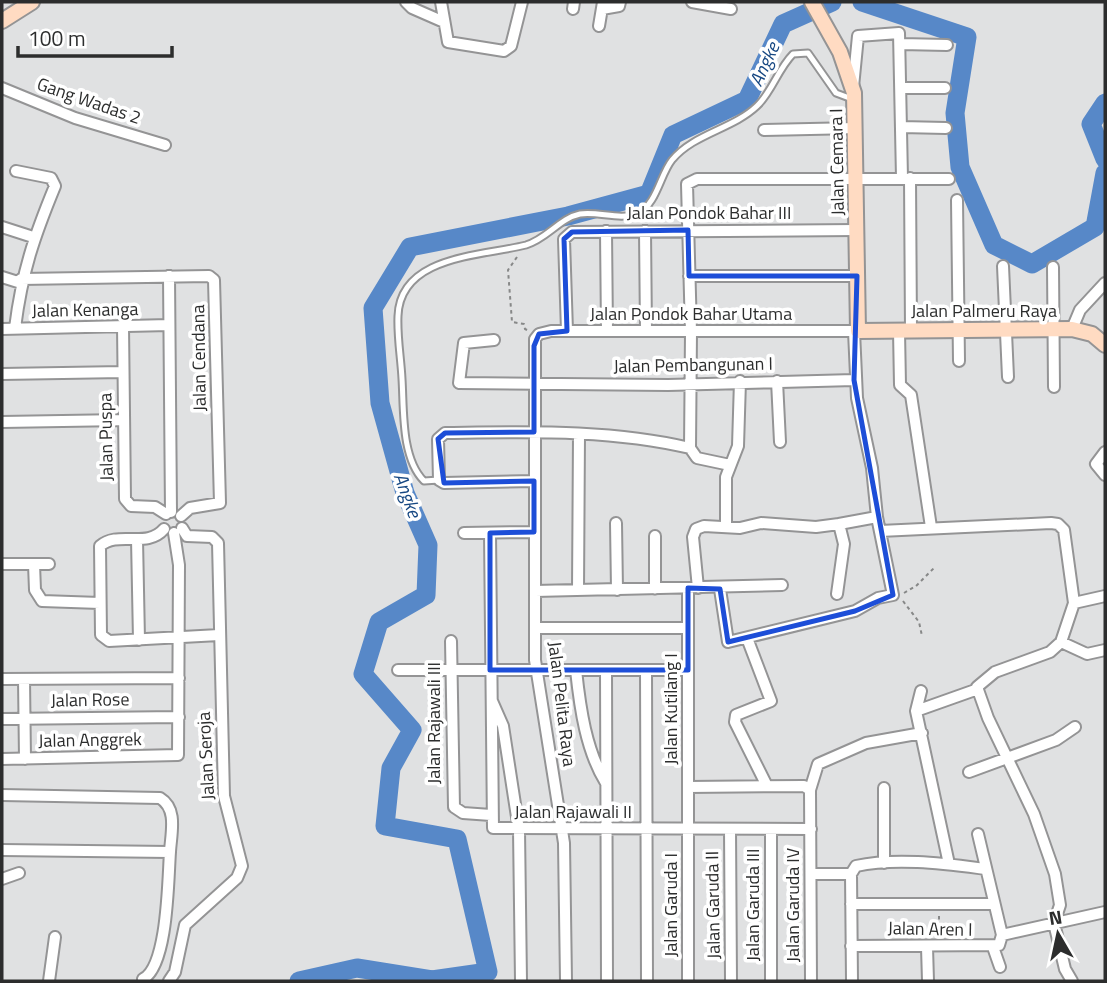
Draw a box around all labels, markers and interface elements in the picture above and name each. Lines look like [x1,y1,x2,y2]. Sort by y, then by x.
scale bar [18,14,172,58]
text: 100 m [28,22,85,54]
water label: Angke [741,36,787,91]
street label: Gang Wadas 2 [33,70,145,131]
street label: Jalan Cemara I [822,108,851,216]
street label: Jalan Pondok Bahar III [627,199,791,226]
street label: Jalan Kenanga [31,295,139,324]
street label: Jalan Palmeru Raya [911,297,1057,324]
street label: Jalan Pondok Bahar Utama [590,300,792,327]
street label: Jalan Cendana [184,304,213,412]
street label: Jalan Pembangunan I [613,350,773,379]
street label: Jalan Puspa [91,393,120,481]
water label: Angke [387,468,430,522]
street label: Jalan Pelita Raya [541,640,584,768]
street label: Jalan Kutilang I [657,653,684,765]
street label: Jalan Rajawali III [420,662,447,784]
street label: Jalan Rose [50,685,130,714]
street label: Jalan Seroja [190,711,221,801]
street label: Jalan Anggrek [38,725,142,754]
street label: Jalan Rajawali II [514,798,632,825]
street label: Jalan Garuda IV [779,847,806,962]
street label: Jalan Garuda III [739,849,766,961]
street label: Jalan Garuda II [698,851,727,959]
street label: Jalan Garuda I [657,853,684,957]
north arrow [1023,899,1093,969]
text: N [1046,901,1064,932]
street label: Jalan Aren I [887,914,973,943]

